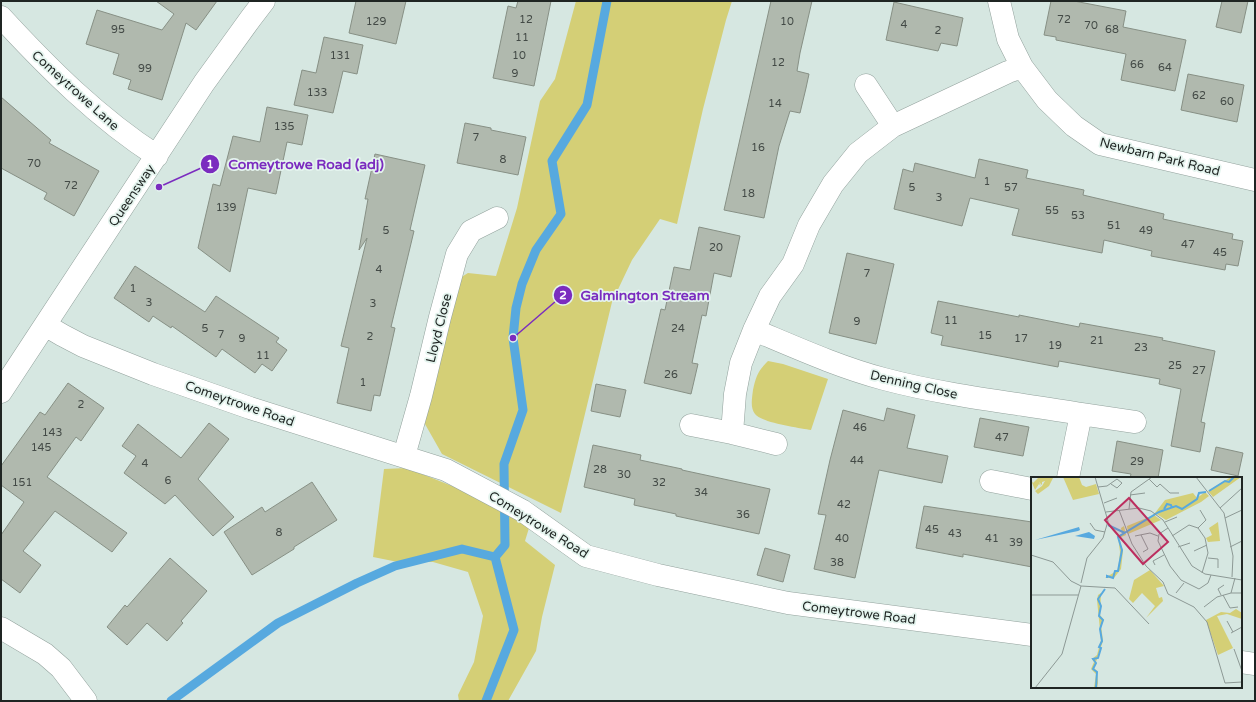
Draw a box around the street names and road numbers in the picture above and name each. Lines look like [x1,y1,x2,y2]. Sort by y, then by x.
street label: Comeytrowe Lane [28,47,122,134]
street label: Newbarn Park Road [1098,134,1222,180]
street label: Queensway [105,161,158,230]
street label: Lloyd Close [423,292,455,365]
street label: Denning Close [869,367,959,403]
street label: Comeytrowe Road [183,378,296,430]
street label: Comeytrowe Road [486,488,591,562]
street label: Comeytrowe Road [801,598,917,628]

